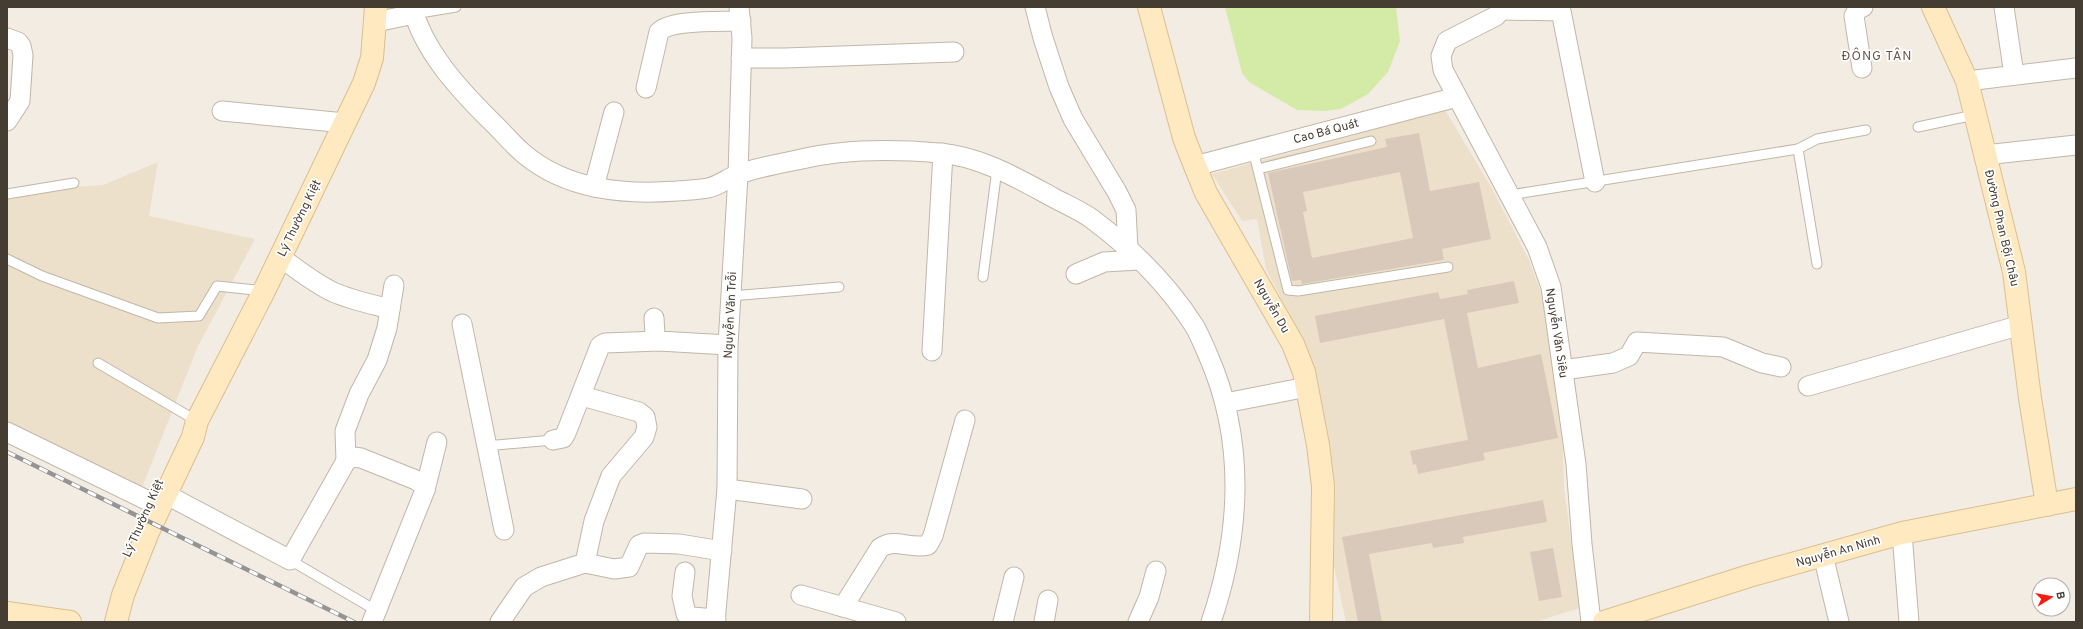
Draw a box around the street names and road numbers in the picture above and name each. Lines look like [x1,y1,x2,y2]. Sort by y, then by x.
street label: Cao Bá Quát [1292,116,1361,148]
street label: Đường Phan Bội Châu [1980,168,2022,288]
street label: Lý Thường Kiệt [274,177,325,260]
street label: Nguyễn Văn Trỗi [721,271,741,359]
street label: Nguyễn Du [1249,277,1293,336]
street label: Nguyễn Văn Siêu [1541,287,1571,379]
street label: Lý Thường Kiệt [120,477,168,560]
street label: Nguyễn An Ninh [1794,532,1882,572]

